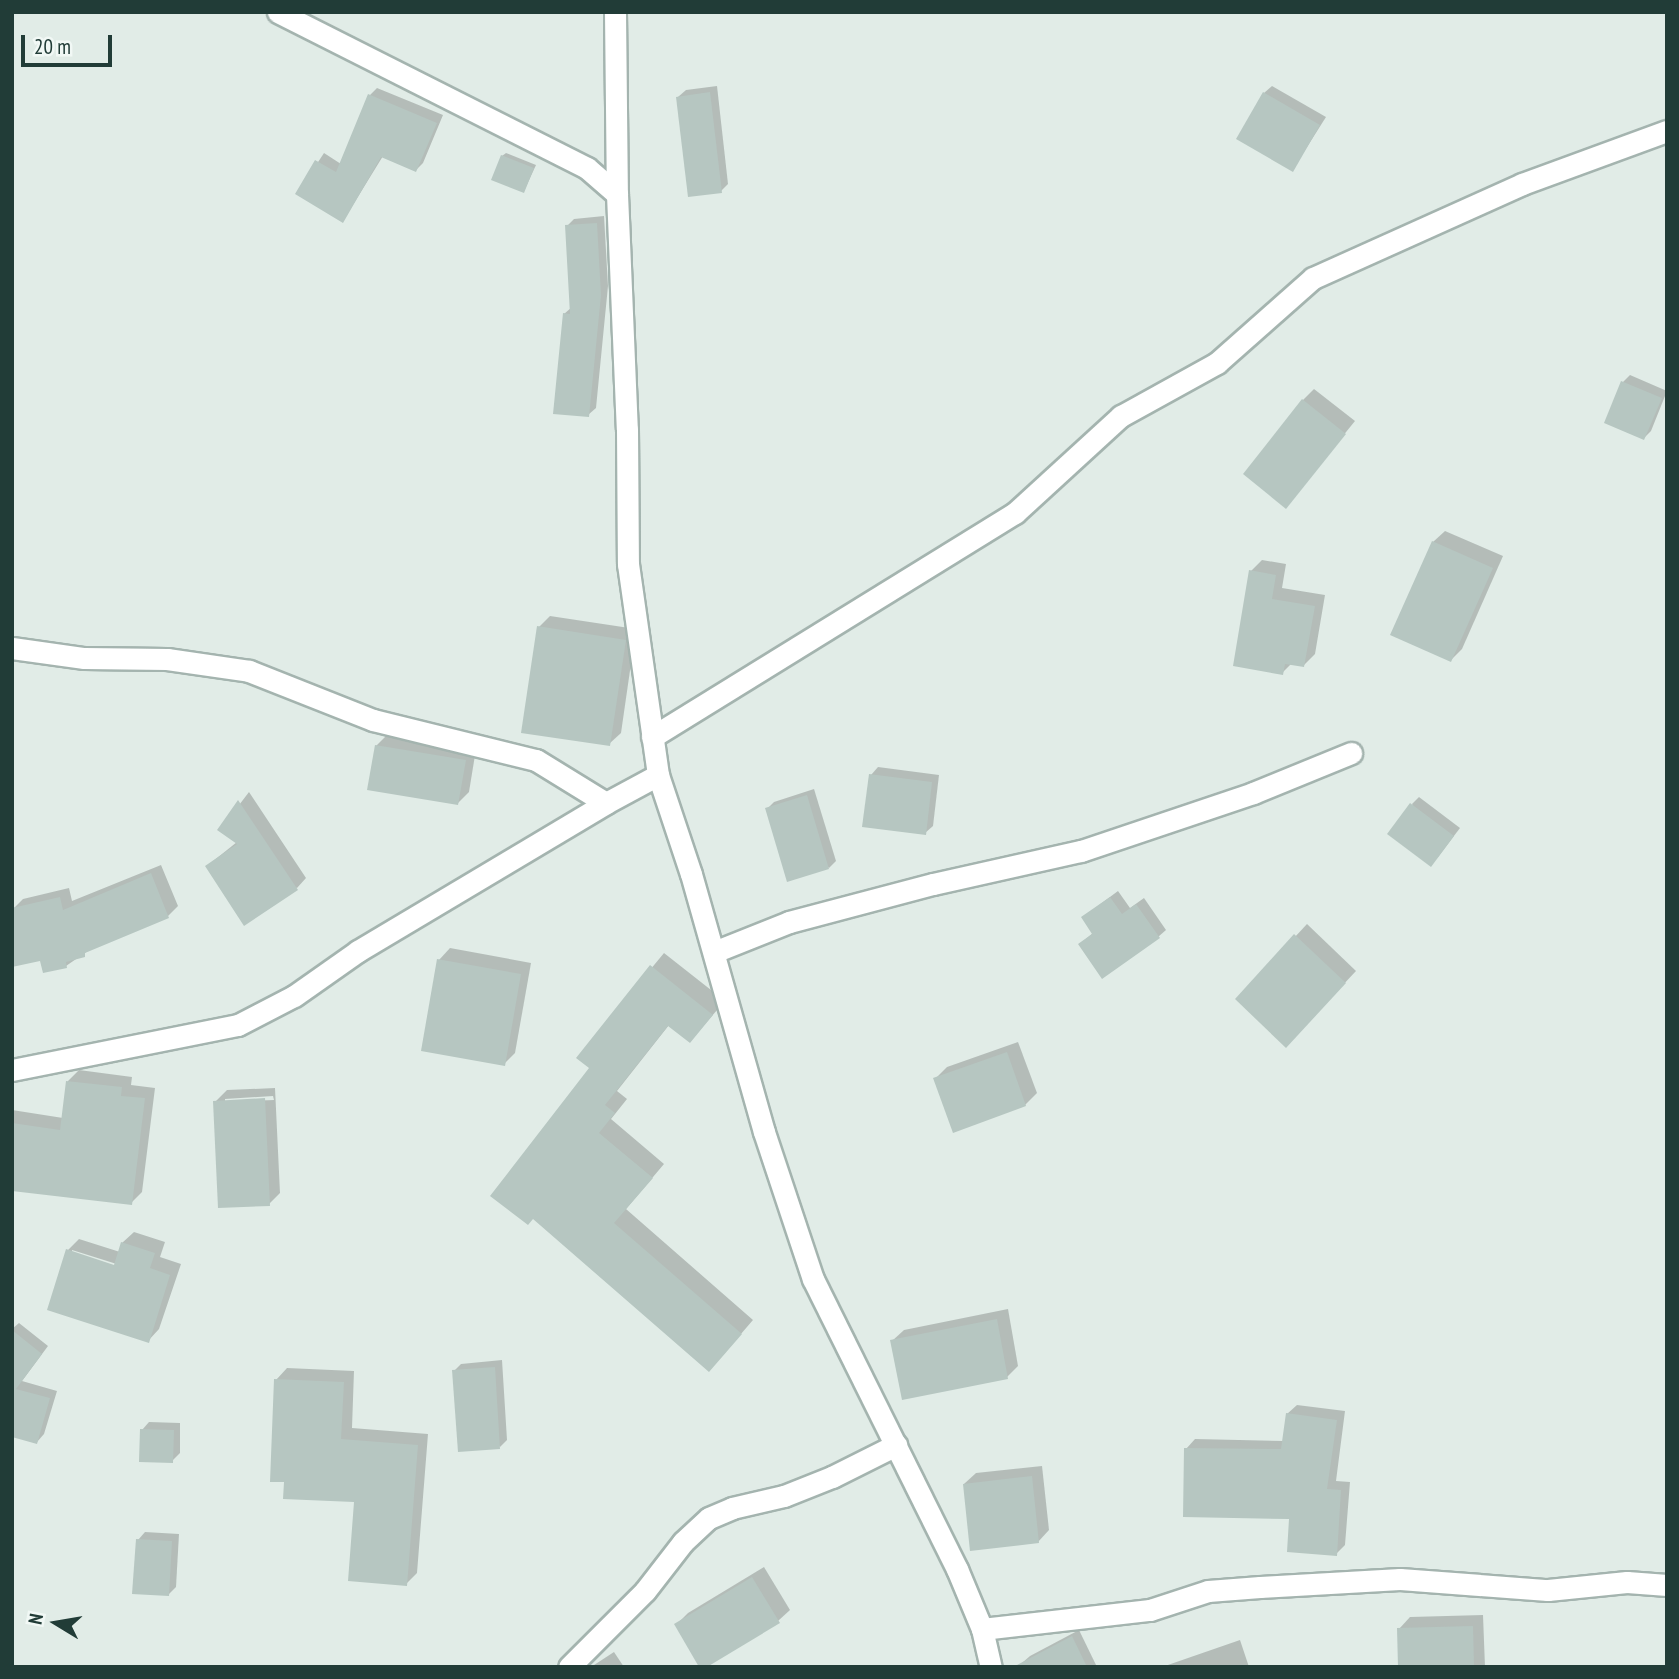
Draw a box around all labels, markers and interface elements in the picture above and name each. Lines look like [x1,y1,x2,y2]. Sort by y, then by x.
scale bar [24,21,116,65]
text: 20 m [34,33,71,60]
north arrow [21,1588,91,1658]
text: N [23,1612,48,1626]

